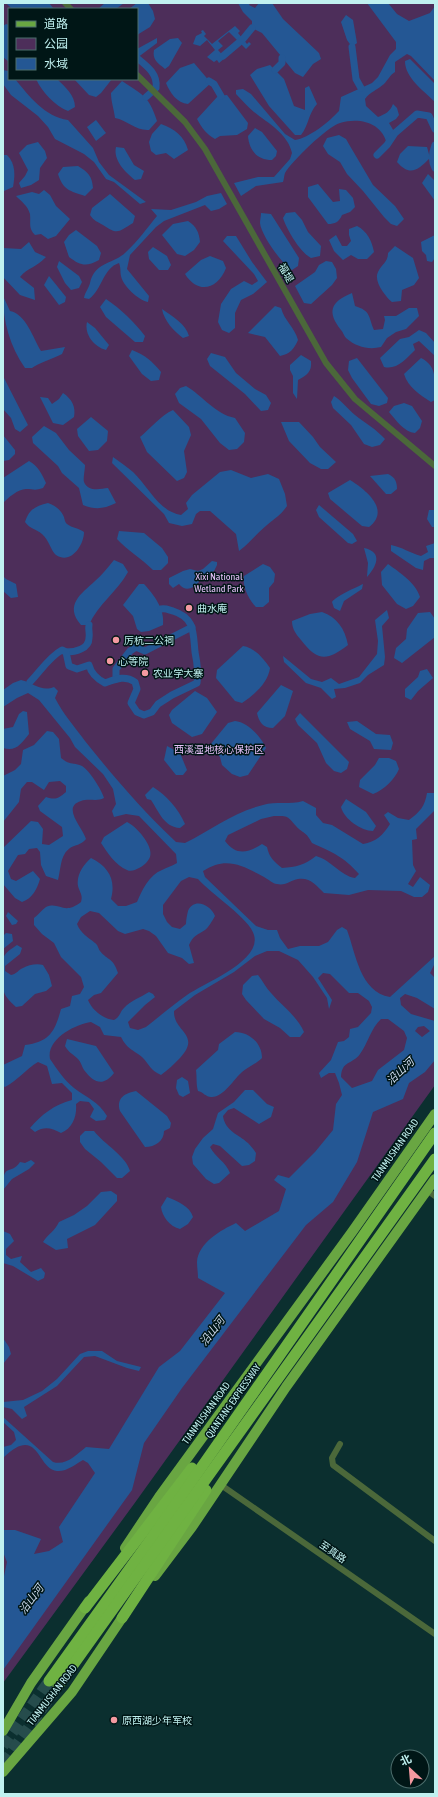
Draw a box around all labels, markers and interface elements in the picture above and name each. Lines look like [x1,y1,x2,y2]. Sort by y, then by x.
legend [8,8,138,80]
text: 道路 [44,17,68,31]
text: 公园 [44,37,68,51]
text: 水域 [44,57,68,71]
street label: 福堤 [276,262,296,284]
park label: Xixi National Wetland Park [194,571,244,594]
marker: 曲水庵 [184,603,194,613]
place label: 曲水庵 [197,603,227,614]
marker: 厉杭二公祠 [111,635,121,645]
place label: 厉杭二公祠 [124,635,174,646]
marker: 心等院 [105,656,115,666]
place label: 心等院 [118,656,148,667]
marker: 农业学大寨 [140,668,150,678]
place label: 农业学大寨 [153,668,203,679]
park label: 西溪湿地核心保护区 [174,744,264,755]
water label: 沿山河 [384,1054,418,1087]
street label: TIANMUSHAN ROAD [369,1116,421,1183]
water label: 沿山河 [197,1313,228,1348]
street label: QIANTANG EXPRESSWAY [203,1361,263,1440]
street label: TIANMUSHAN ROAD [180,1380,232,1446]
street label: 至真路 [318,1539,348,1565]
water label: 沿山河 [16,1581,47,1616]
street label: TIANMUSHAN ROAD [25,1662,79,1727]
marker: 原西湖少年军校 [109,1715,119,1725]
place label: 原西湖少年军校 [122,1715,192,1726]
north arrow [390,1749,430,1789]
text: 北 [398,1752,413,1768]

